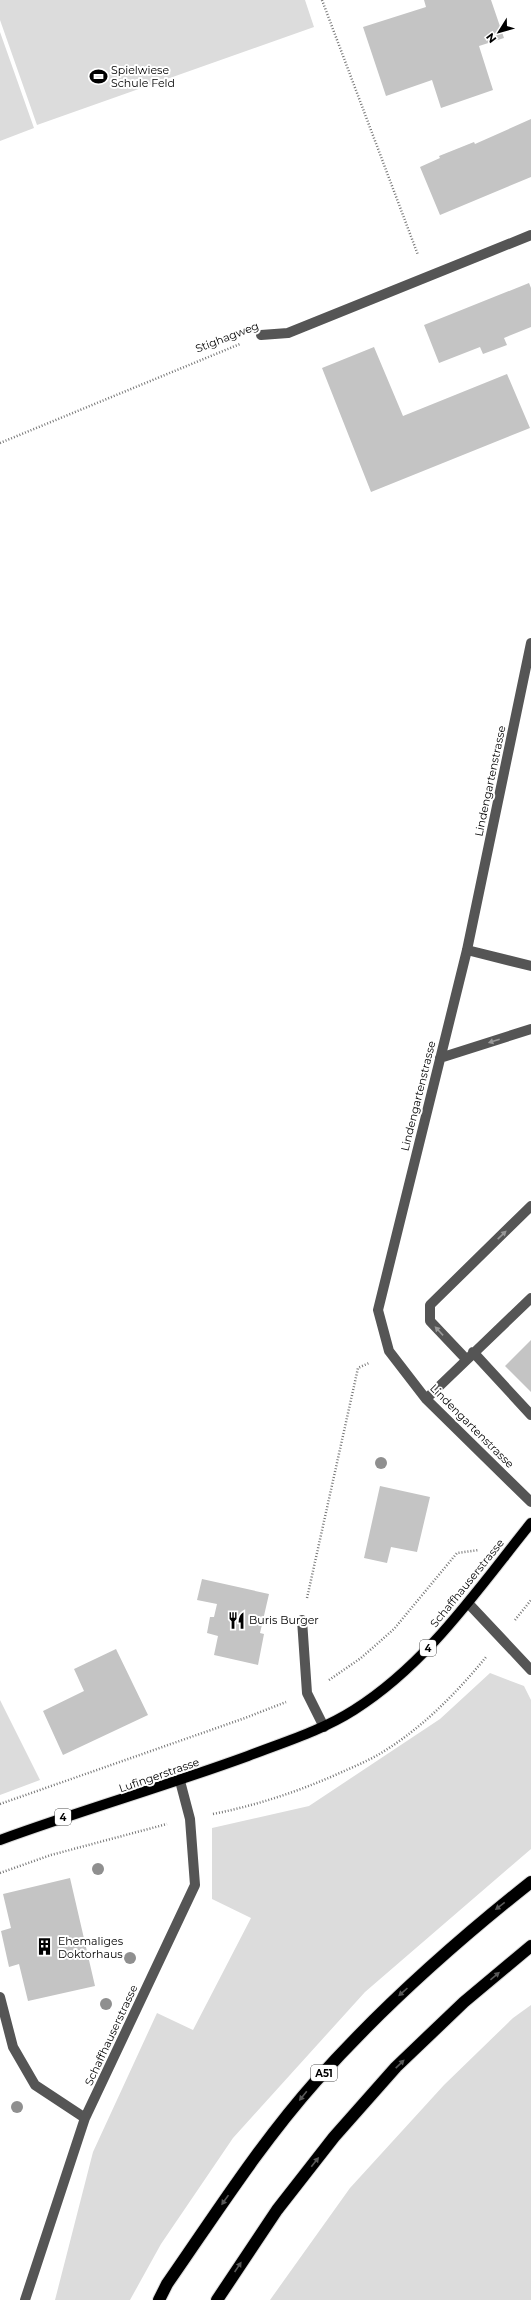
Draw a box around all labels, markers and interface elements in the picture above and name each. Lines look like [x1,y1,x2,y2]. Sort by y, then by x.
north arrow [479,12,519,52]
text: N [483,30,499,46]
place label: Spielwiese Schule Feld [111,63,175,90]
sports icon: Spielwiese Schule Feld [88,66,108,86]
street label: Stighagweg [193,318,261,356]
street label: Lindengartenstrasse [471,724,509,838]
street label: Lindengartenstrasse [398,1039,439,1153]
one-way arrow [488,1039,500,1045]
one-way arrow [497,1230,507,1240]
one-way arrow [434,1326,444,1336]
street label: Lindengartenstrasse [427,1381,517,1471]
street label: Schaffhauserstrasse [427,1536,507,1630]
restaurant icon: Buris Burger [226,1610,246,1630]
place label: Buris Burger [249,1613,319,1627]
road number: 4 [420,1640,436,1656]
street label: Lufingerstrasse [117,1755,201,1795]
road number: 4 [55,1809,71,1825]
one-way arrow [495,1902,506,1911]
place label: Ehemaliges Doktorhaus [58,1934,124,1961]
building icon: Ehemaliges Doktorhaus [35,1937,55,1957]
one-way arrow [490,1972,501,1981]
street label: Schaffhauserstrasse [81,1982,141,2088]
one-way arrow [398,1987,407,1996]
one-way arrow [395,2059,405,2069]
road number: A51 [311,2065,337,2081]
one-way arrow [299,2091,308,2102]
one-way arrow [310,2157,318,2167]
one-way arrow [221,2195,229,2205]
one-way arrow [234,2262,242,2272]

